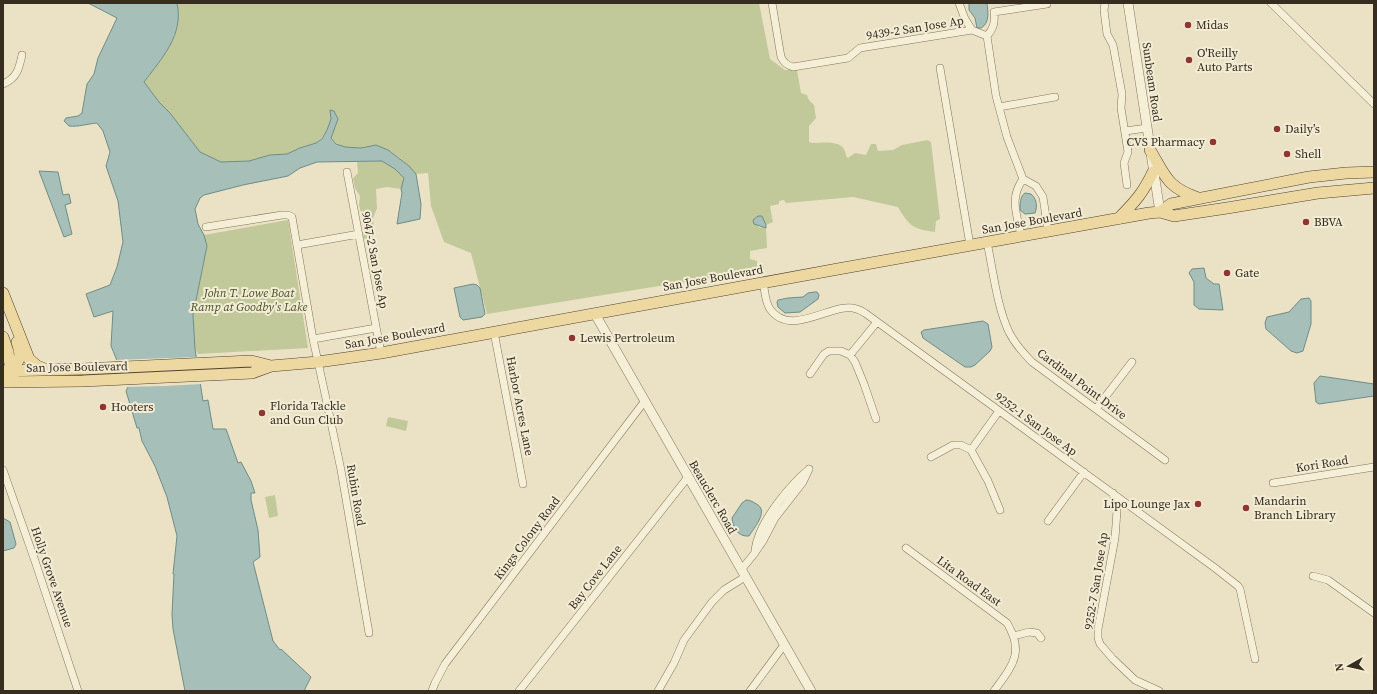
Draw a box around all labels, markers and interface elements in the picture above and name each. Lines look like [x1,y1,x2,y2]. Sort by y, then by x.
street label: 9439-2 San Jose Ap [865,12,965,44]
place label: Midas [1196,17,1228,33]
marker: Midas [1183,20,1193,30]
street label: Sunbeam Road [1139,41,1166,123]
place label: O'Reilly Auto Parts [1197,45,1253,75]
marker: O'Reilly Auto Parts [1184,55,1194,65]
place label: Daily’s [1285,121,1320,137]
marker: Daily’s [1272,124,1282,134]
place label: CVS Pharmacy [1126,134,1206,150]
marker: CVS Pharmacy [1208,137,1218,147]
place label: Shell [1295,146,1322,162]
marker: Shell [1282,149,1292,159]
street label: San Jose Boulevard [981,204,1084,238]
street label: 9047-2 San Jose Ap [358,210,392,310]
place label: BBVA [1314,214,1343,230]
marker: BBVA [1301,217,1311,227]
street label: San Jose Boulevard [662,261,765,295]
place label: Gate [1235,265,1259,281]
marker: Gate [1222,268,1232,278]
park label: John T. Lowe Boat Ramp at Goodby's Lake [190,285,308,315]
street label: San Jose Boulevard [344,319,447,353]
place label: Lewis Pertroleum [580,330,675,346]
marker: Lewis Pertroleum [567,333,577,343]
street label: Cardinal Point Drive [1034,345,1130,423]
street label: Harbor Acres Lane [503,355,537,457]
street label: San Jose Boulevard [26,358,128,376]
street label: 9252-1 San Jose Ap [992,389,1080,459]
place label: Florida Tackle and Gun Club [270,398,346,428]
place label: Hooters [111,399,153,415]
marker: Hooters [98,402,108,412]
marker: Florida Tackle and Gun Club [257,408,267,418]
street label: Kori Road [1295,452,1350,476]
street label: Beauclerc Road [685,457,741,537]
street label: Rubin Road [343,463,369,527]
street label: Kings Colony Road [490,493,564,583]
place label: Mandarin Branch Library [1254,493,1336,523]
place label: Lipo Lounge Jax [1104,496,1191,512]
marker: Lipo Lounge Jax [1193,499,1203,509]
marker: Mandarin Branch Library [1241,503,1251,513]
street label: Holly Grove Avenue [27,525,77,629]
street label: 9252-7 San Jose Ap [1080,531,1112,631]
street label: Bay Cove Lane [565,541,625,613]
street label: Lita Road East [934,552,1005,610]
north arrow [1329,646,1369,686]
text: N [1332,662,1348,672]

